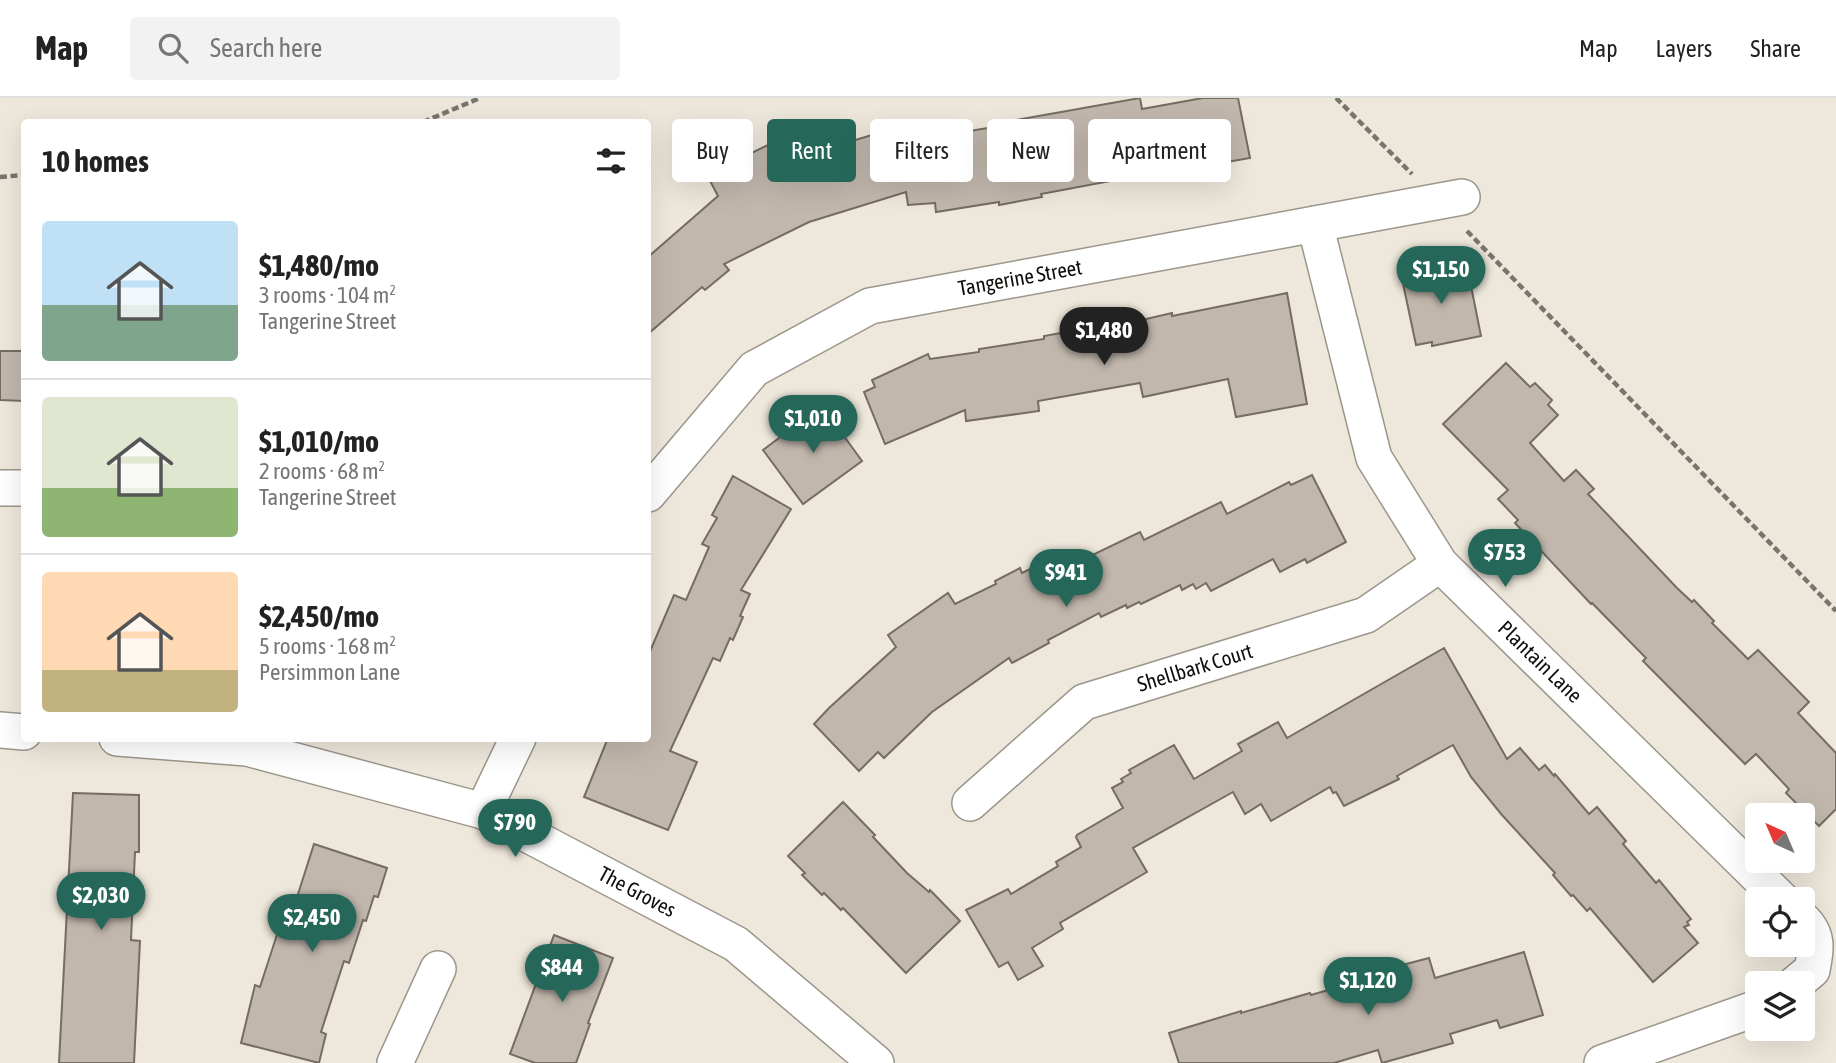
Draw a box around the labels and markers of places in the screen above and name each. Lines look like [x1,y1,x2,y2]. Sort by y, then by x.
pin: $1,150 [1384,246,1498,306]
pin: $1,480 [1047,308,1161,367]
pin: $1,010 [756,396,870,455]
pin: $753 [1464,530,1546,589]
pin: $941 [1025,550,1107,609]
pin: $790 [474,800,556,859]
pin: $2,030 [44,872,158,932]
pin: $2,450 [255,894,369,954]
pin: $844 [521,944,603,1004]
pin: $1,120 [1311,958,1425,1017]

